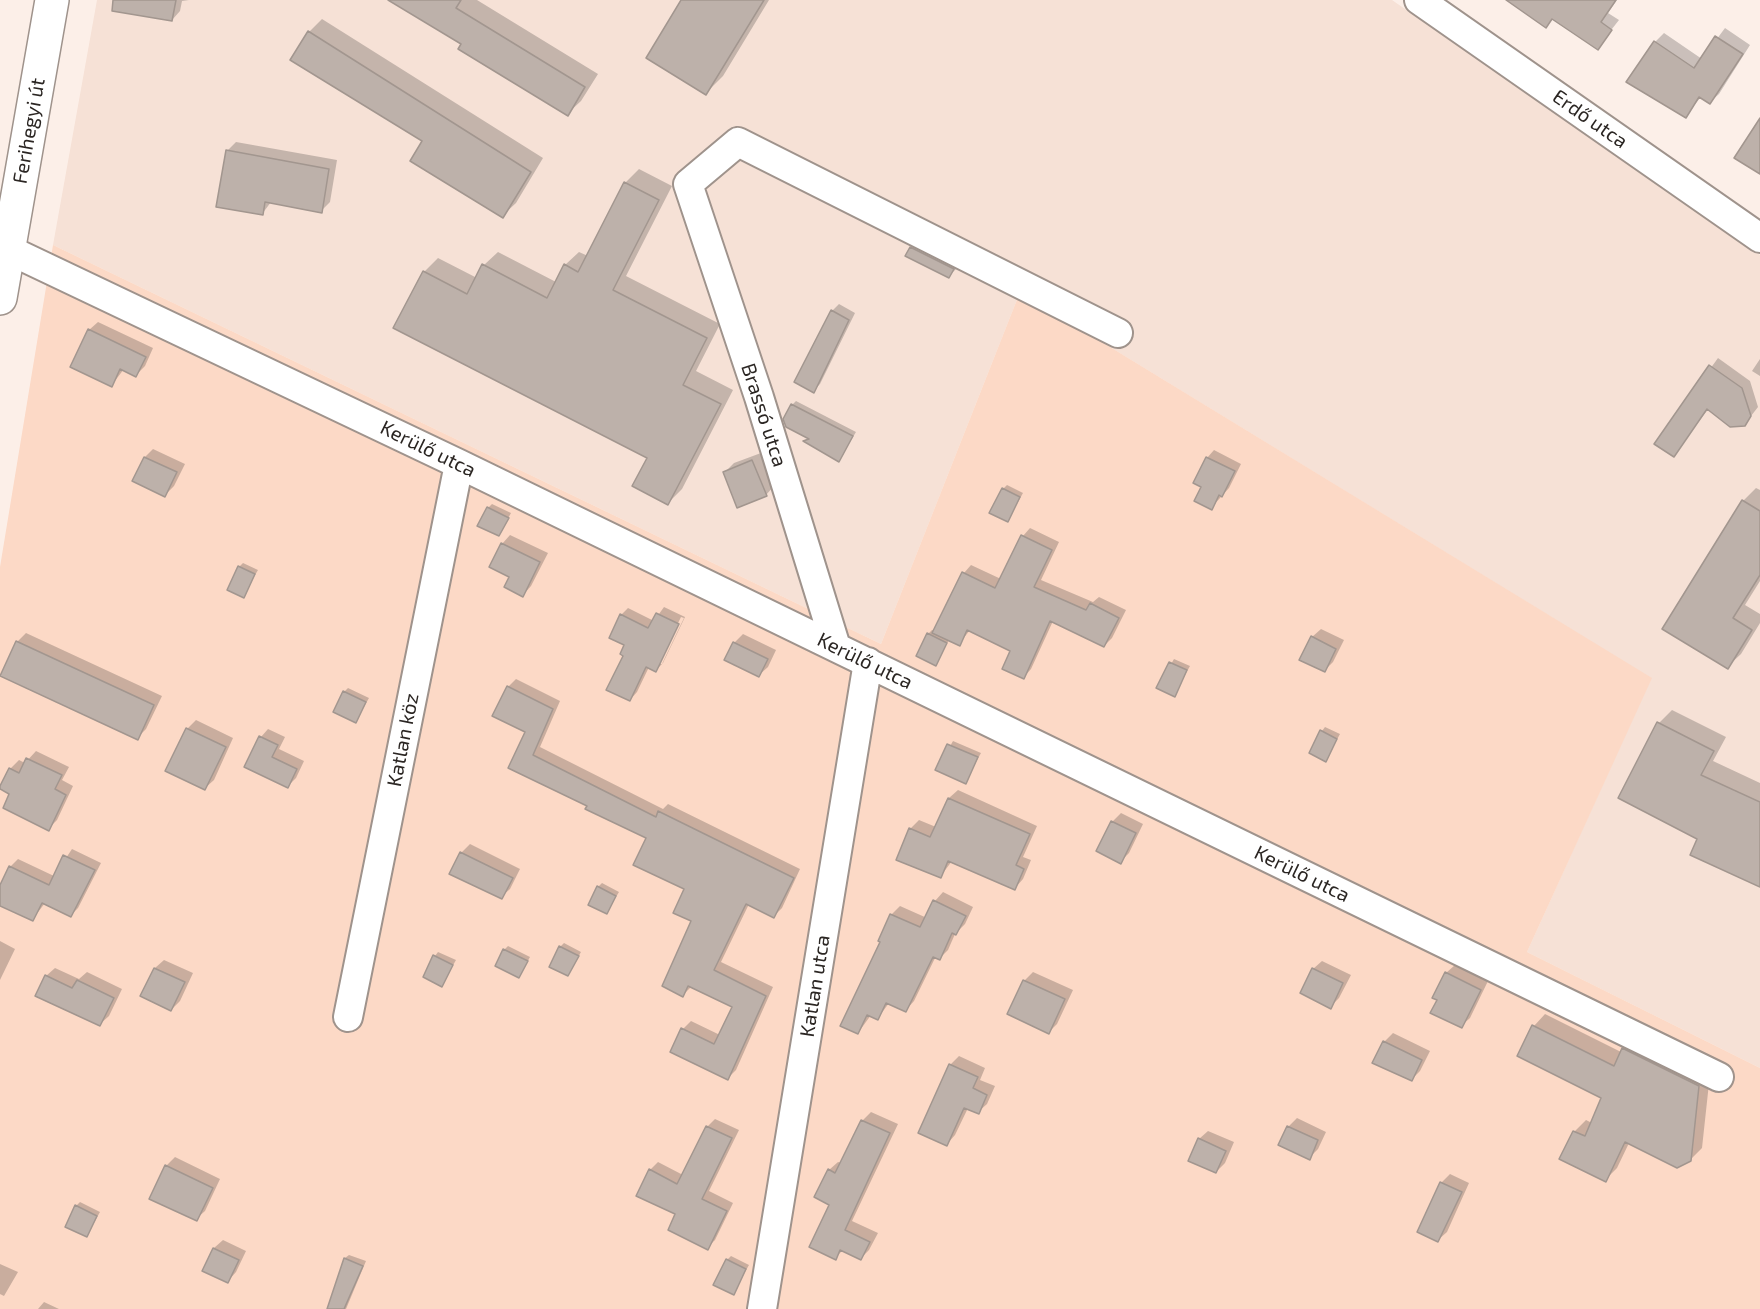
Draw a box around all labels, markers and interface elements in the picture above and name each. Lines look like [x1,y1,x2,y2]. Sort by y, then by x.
street label: Ferihegyi út [8,76,50,186]
street label: Erdő utca [1548,84,1632,154]
street label: Brassó utca [736,360,792,470]
street label: Kerülő utca [376,416,480,482]
street label: Kerülő utca [813,628,917,694]
street label: Katlan köz [382,691,424,789]
street label: Kerülő utca [1250,841,1354,907]
street label: Katlan utca [795,933,835,1039]

